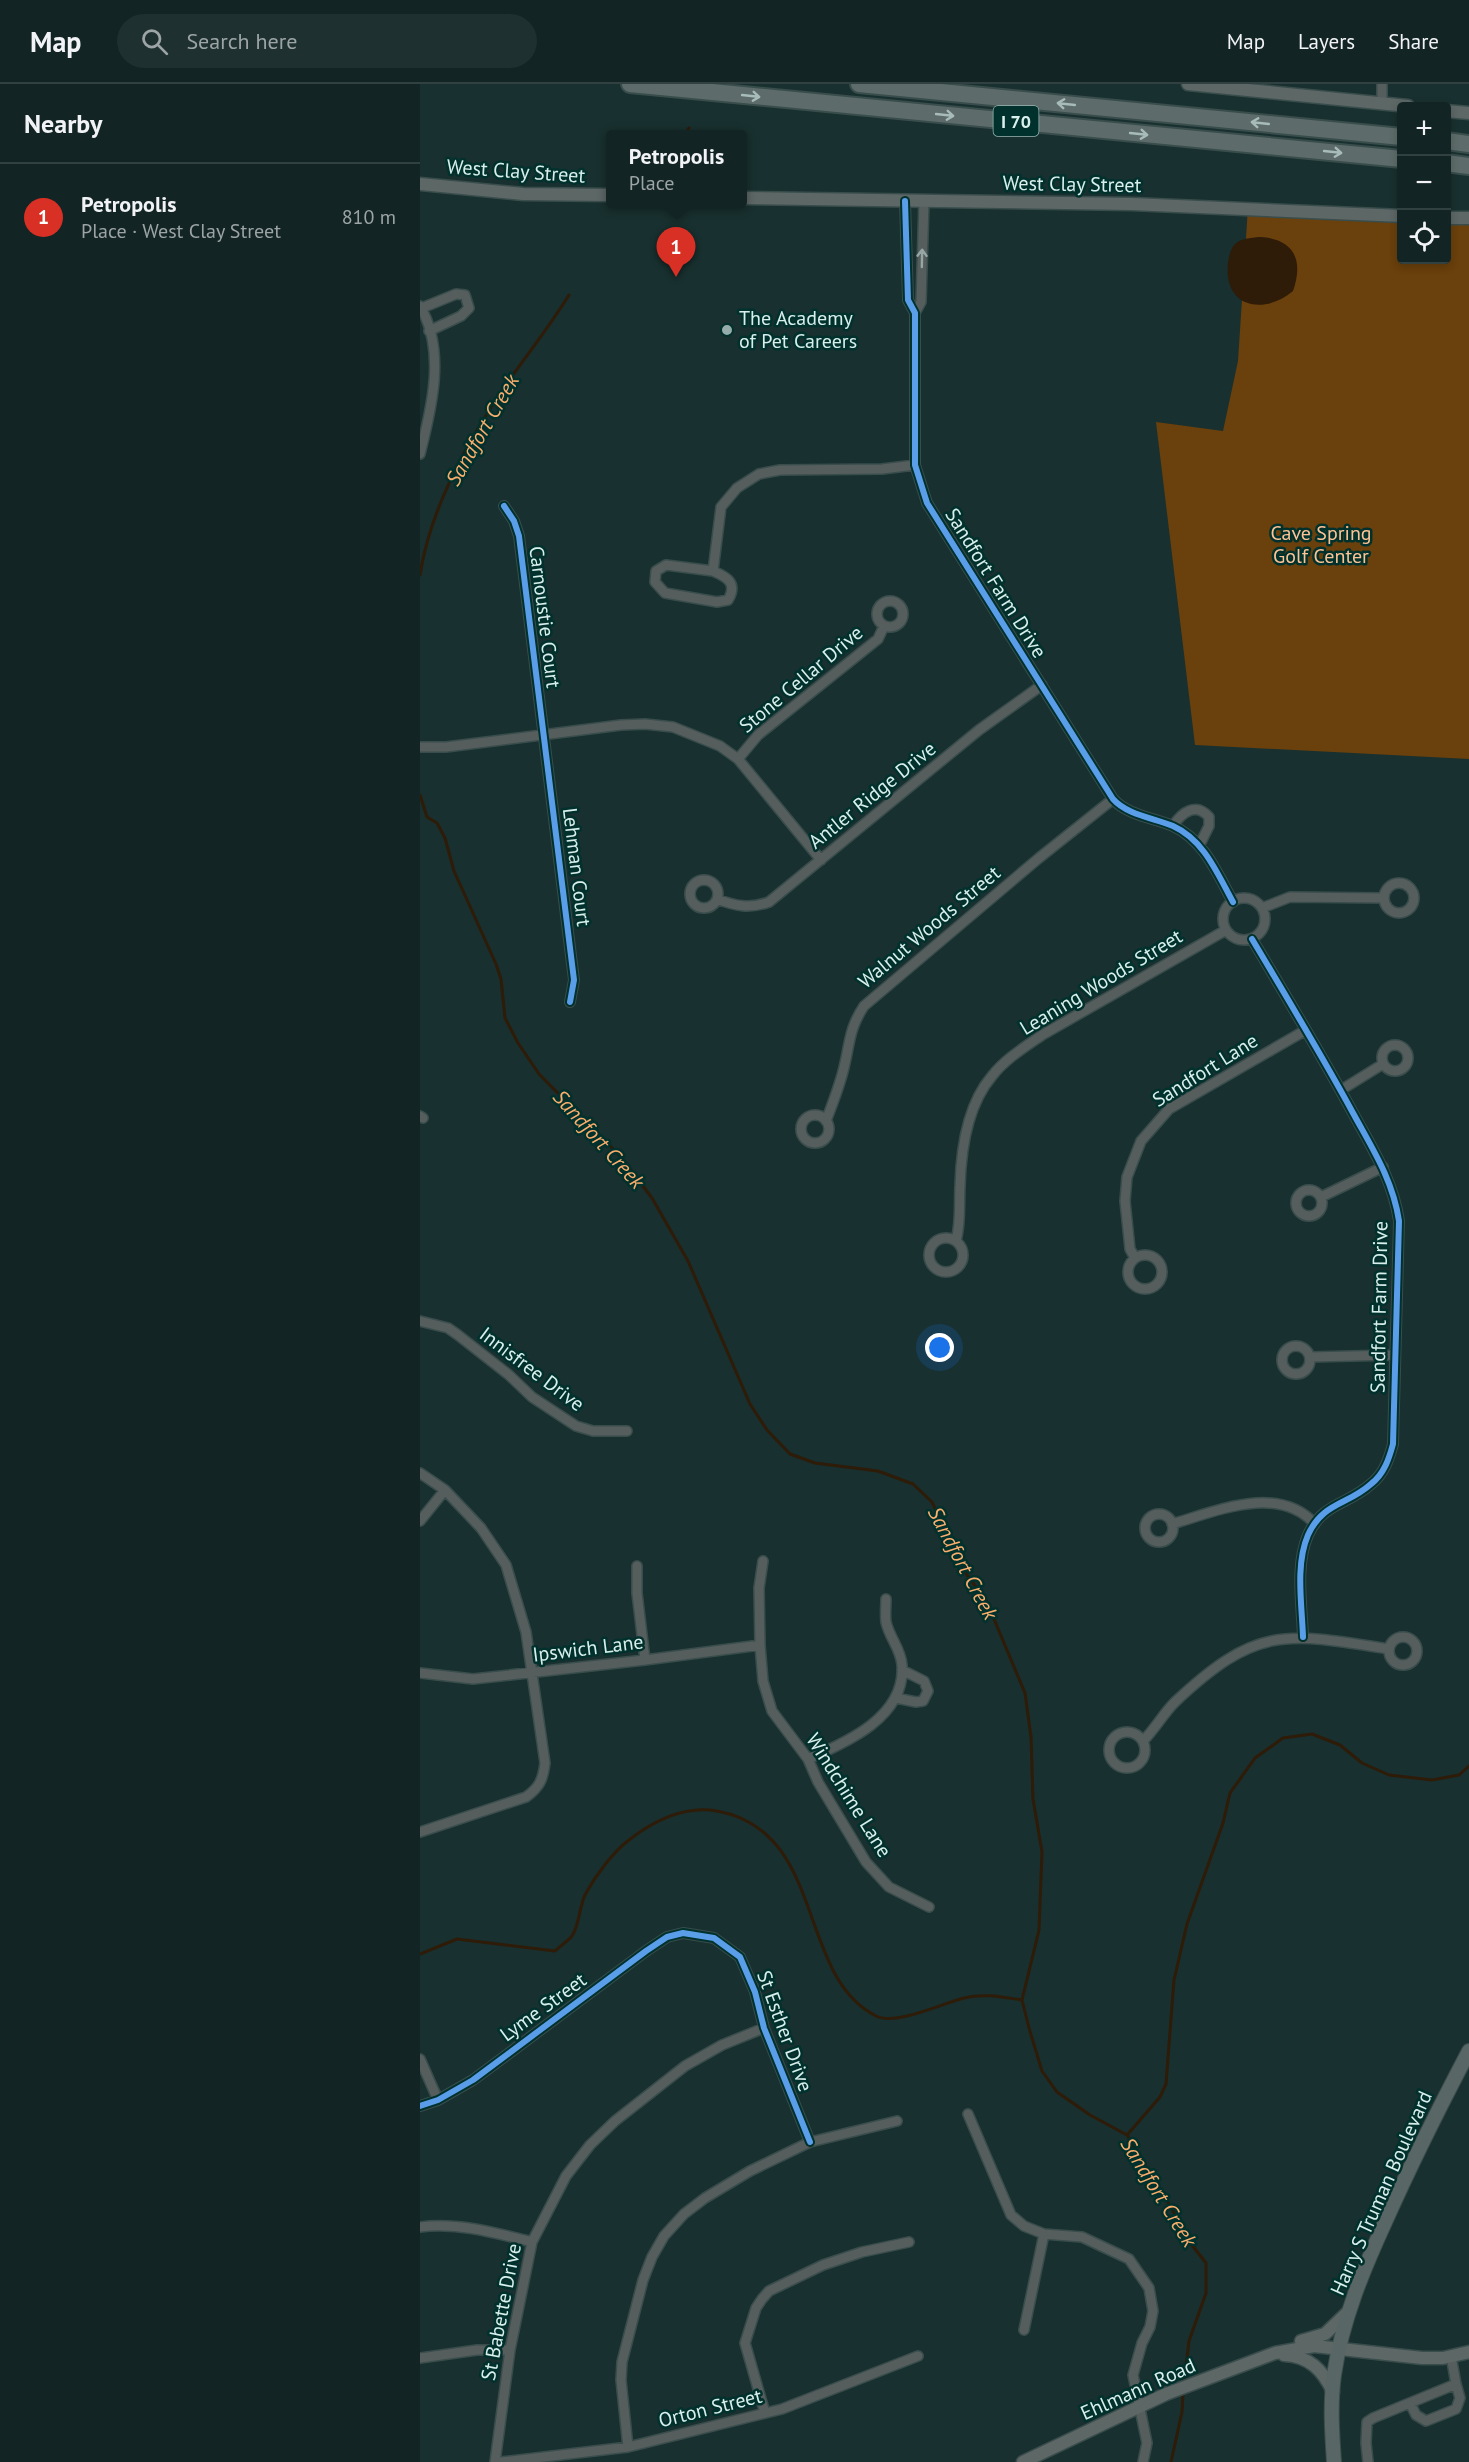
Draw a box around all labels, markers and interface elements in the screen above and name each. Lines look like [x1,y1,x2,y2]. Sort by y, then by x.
search box [117,14,537,68]
text: Map [30,23,81,60]
icon: search [138,25,171,58]
text: Search here [186,27,297,55]
text: Map [1227,28,1265,55]
text: Layers [1298,28,1355,55]
text: Share [1388,28,1439,55]
one-way arrow [741,91,761,102]
one-way arrow [1056,98,1076,109]
map controls [1397,102,1451,264]
button: + [1397,102,1451,156]
road number: I 70 [994,106,1038,136]
text: Nearby [24,107,102,140]
one-way arrow [935,110,955,121]
one-way arrow [1250,117,1270,128]
one-way arrow [1129,129,1149,140]
popup [606,130,747,208]
text: Petropolis [629,142,724,170]
one-way arrow [1323,147,1343,158]
street label: West Clay Street [446,153,586,189]
button: − [1397,156,1451,210]
text: Place [629,170,674,196]
street label: West Clay Street [1002,170,1142,198]
text: Petropolis [81,190,177,218]
text: 1 [38,204,49,230]
text: 810 m [342,204,396,230]
button: locate [1397,210,1451,264]
text: Place · West Clay Street [81,218,281,244]
pin: 1 [656,228,696,277]
one-way arrow [916,249,928,269]
place label: The Academy of Pet Careers [739,305,857,354]
marker: The Academy of Pet Careers [720,323,734,337]
water label: Sandfort Creek [439,368,526,491]
street label: Sandfort Farm Drive [939,503,1053,663]
park label: Cave Spring Golf Center [1270,520,1372,569]
street label: Carnoustie Court [523,545,567,690]
street label: Stone Cellar Drive [734,620,868,738]
street label: Antler Ridge Drive [803,736,941,854]
street label: Lehman Court [557,806,597,928]
street label: Walnut Woods Street [853,860,1006,994]
street label: Leaning Woods Street [1015,923,1187,1041]
street label: Sandfort Lane [1147,1027,1263,1113]
water label: Sandfort Creek [547,1084,652,1195]
street label: Sandfort Farm Drive [1365,1221,1393,1393]
street label: Innisfree Drive [474,1321,590,1417]
your location [925,1333,954,1362]
water label: Sandfort Creek [922,1502,1005,1626]
street label: Ipswich Lane [531,1628,645,1668]
street label: Windchime Lane [800,1728,898,1862]
street label: Lyme Street [495,1967,591,2047]
street label: St Esther Drive [751,1967,819,2095]
street label: Harry S Truman Boulevard [1324,2087,1438,2299]
water label: Sandfort Creek [1115,2132,1204,2253]
street label: St Babette Drive [475,2241,527,2383]
street label: Ehlmann Road [1076,2352,1200,2426]
street label: Orton Street [656,2383,765,2433]

